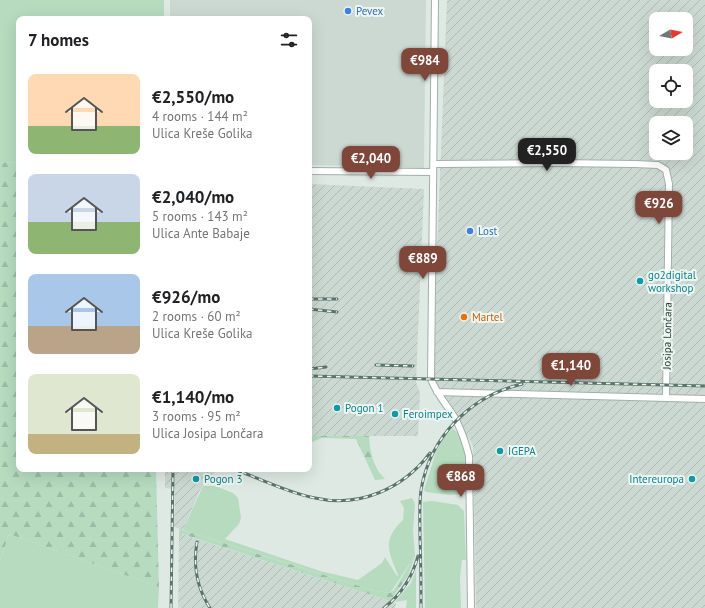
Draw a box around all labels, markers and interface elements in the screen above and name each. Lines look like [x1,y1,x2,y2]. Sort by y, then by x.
place label: Pevex [356,4,384,18]
marker: Pevex [343,6,353,16]
north arrow [649,12,693,56]
map controls [649,12,693,160]
text: 7 homes [28,29,89,51]
icon: filters [278,29,300,51]
pin: €984 [401,48,449,82]
text: €984 [410,52,440,69]
button: locate [649,64,693,108]
text: €2,550/mo [152,86,234,108]
icon: home [60,90,108,138]
text: 4 rooms · 144 m² [152,108,248,125]
button: layers [649,116,693,160]
text: Ulica Kreše Golika [152,125,253,142]
pin: €2,550 [514,138,580,172]
text: €2,550 [527,142,567,159]
pin: €2,040 [338,146,404,180]
text: €2,040 [351,150,391,167]
text: €2,040/mo [152,186,234,208]
icon: home [60,190,108,238]
pin: €926 [635,191,683,225]
text: €926 [644,195,674,212]
text: 5 rooms · 143 m² [152,208,248,225]
place label: Lost [478,224,498,238]
text: Ulica Ante Babaje [152,225,250,242]
marker: Lost [465,226,475,236]
pin: €889 [399,246,447,280]
text: €889 [408,250,438,267]
place label: go2digital workshop [648,268,697,295]
marker: go2digital workshop [635,276,645,286]
text: €926/mo [152,286,220,308]
icon: home [60,290,108,338]
street label: Josipa Lončara [659,302,675,371]
text: 2 rooms · 60 m² [152,308,241,325]
place label: Martel [472,310,503,324]
marker: Martel [459,312,469,322]
text: Ulica Kreše Golika [152,325,253,342]
pin: €1,140 [538,353,604,387]
text: €1,140 [551,357,591,374]
text: €1,140/mo [152,386,234,408]
icon: home [60,390,108,438]
place label: Pogon 1 [345,401,383,415]
marker: Pogon 1 [332,403,342,413]
place label: Feroimpex [403,407,453,421]
text: 3 rooms · 95 m² [152,408,241,425]
marker: Feroimpex [390,409,400,419]
text: Ulica Josipa Lončara [152,425,263,442]
place label: IGEPA [508,444,536,458]
marker: IGEPA [495,446,505,456]
pin: €868 [437,464,485,498]
text: €868 [446,468,476,485]
place label: Pogon 3 [204,472,242,486]
place label: Intereuropa [629,472,684,486]
marker: Pogon 3 [191,474,201,484]
marker: Intereuropa [687,474,697,484]

